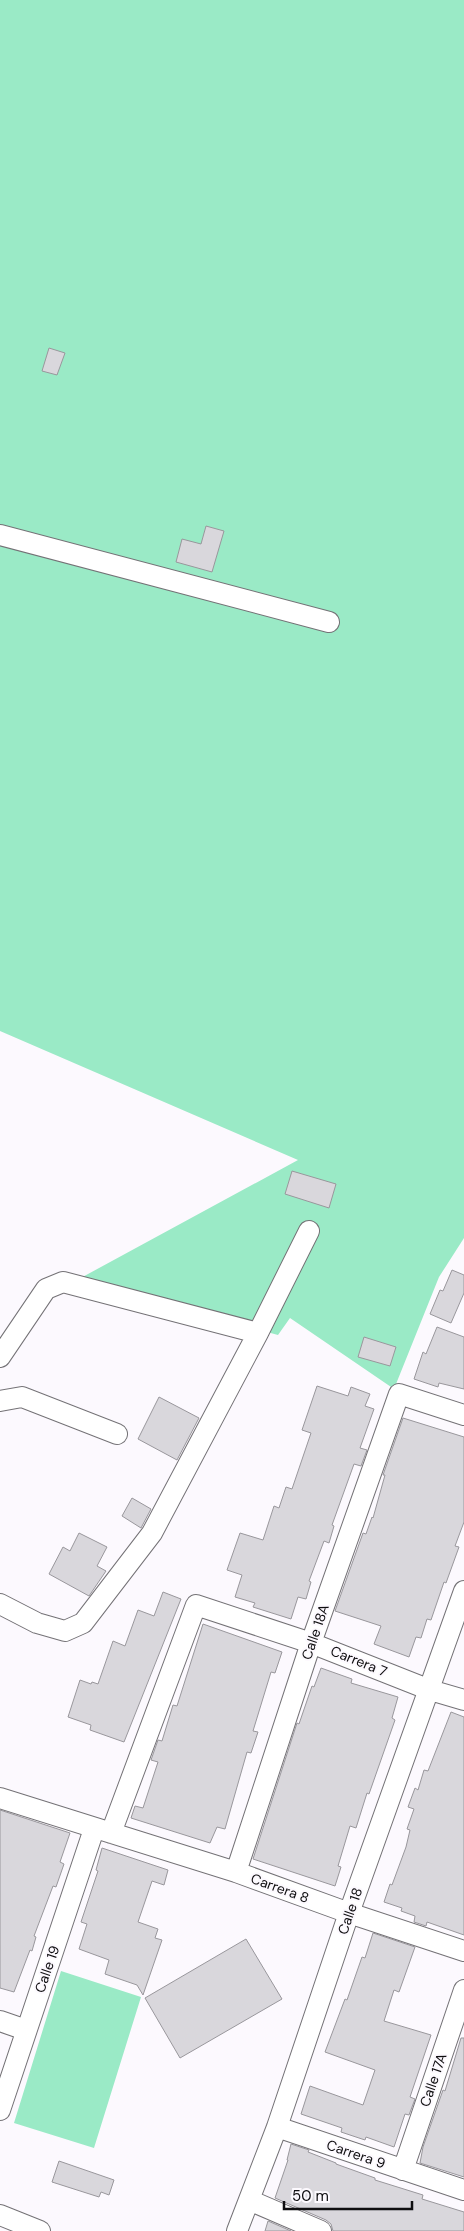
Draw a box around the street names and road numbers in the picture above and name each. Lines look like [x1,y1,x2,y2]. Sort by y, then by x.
street label: Calle 18A [297,1602,333,1662]
street label: Carrera 7 [328,1641,390,1681]
street label: Carrera 8 [248,1869,312,1907]
street label: Calle 18 [334,1885,366,1937]
street label: Calle 19 [31,1943,64,1995]
street label: Calle 17A [415,2051,451,2109]
street label: Carrera 9 [324,2136,388,2173]

